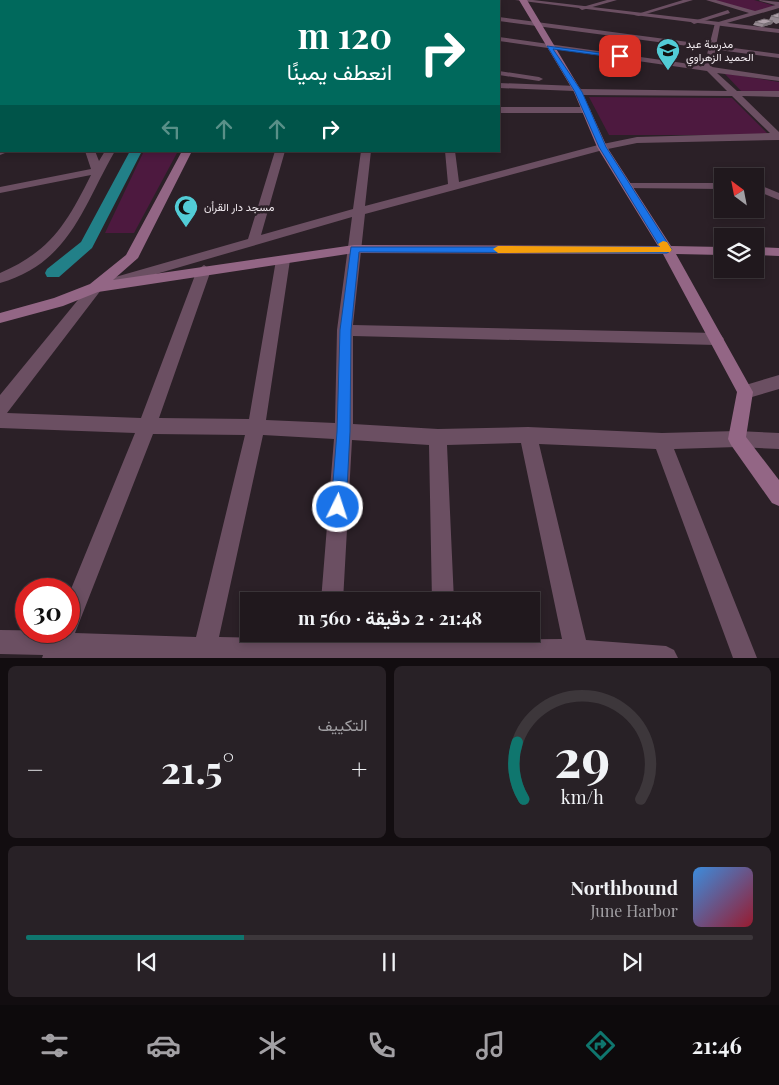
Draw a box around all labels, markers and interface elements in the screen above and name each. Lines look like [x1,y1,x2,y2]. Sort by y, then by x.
text: 120 m [298,11,392,58]
icon: right [410,20,475,85]
pin [599,35,641,77]
place label: مدرسة عبد الحميد الزهراوي [686,36,754,67]
school or university icon: مدرسة عبد الحميد الزهراوي [655,37,681,71]
icon: arrive [606,42,634,70]
text: انعطف يمينًا [287,56,392,86]
icon: left [157,115,185,143]
icon: ahead [210,115,238,143]
icon: ahead [263,115,291,143]
icon: right [316,115,344,143]
north arrow [714,168,764,218]
map controls [714,168,764,278]
mosque icon: مسجد دار القرأن [173,194,199,228]
place label: مسجد دار القرأن [204,199,274,214]
button: layers [714,228,764,278]
position arrow [311,480,363,532]
speed limit sign: 30 [15,578,80,643]
text: 21:48 · 2 دقيقة · 560 m [298,604,482,630]
text: التكييف [318,714,368,735]
text: 29 [554,722,610,791]
text: 21.5° [161,743,234,794]
text: − [26,750,44,787]
text: + [351,750,368,787]
text: km/h [561,785,604,808]
text: Northbound [570,874,678,900]
text: June Harbor [590,900,678,921]
icon: previous [133,948,161,976]
icon: pause [375,948,403,976]
icon: next [618,948,646,976]
icon: filters [37,1028,72,1063]
icon: car [146,1028,181,1063]
icon: climate [255,1028,290,1063]
icon: phone [364,1028,399,1063]
icon: music [473,1028,508,1063]
icon: directions [583,1028,618,1063]
text: 21:46 [692,1030,742,1060]

